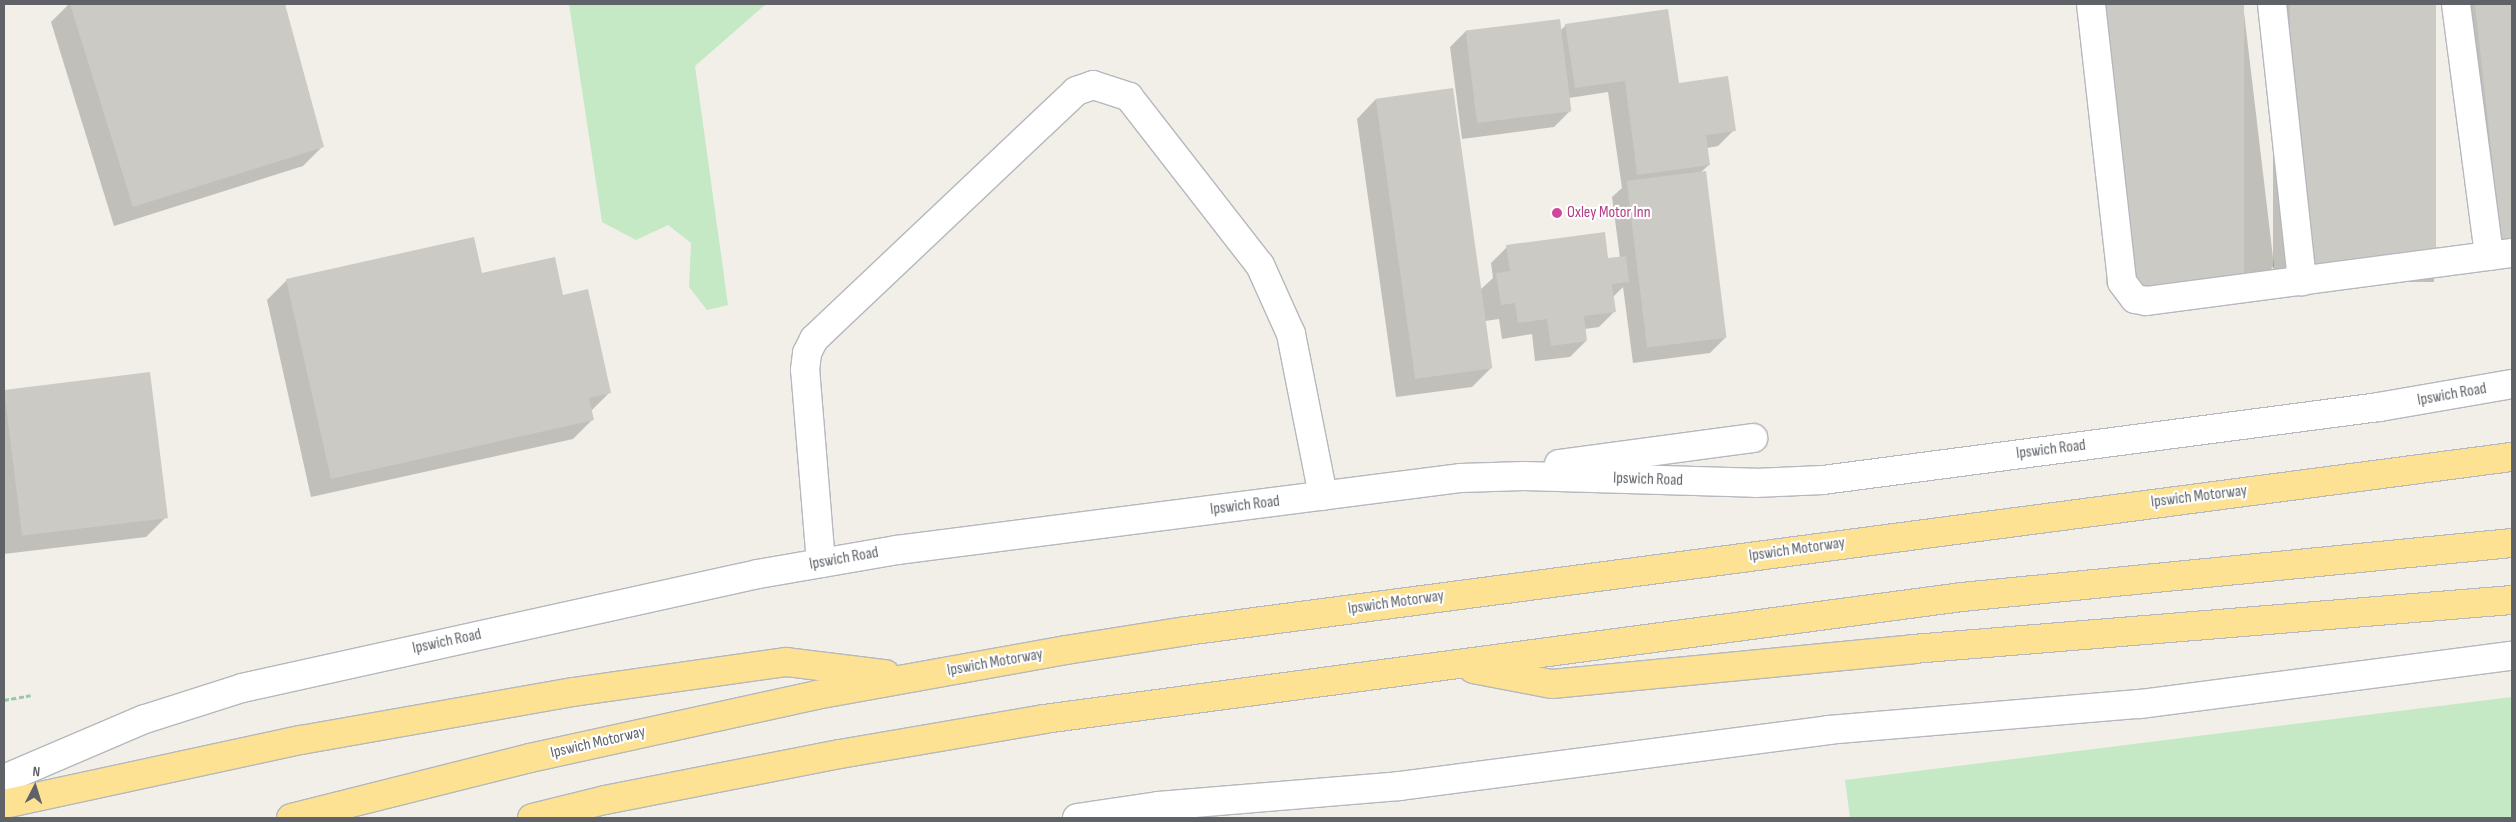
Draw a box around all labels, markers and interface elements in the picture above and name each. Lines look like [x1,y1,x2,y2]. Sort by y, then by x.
place label: Oxley Motor Inn [1567,203,1651,223]
marker: Oxley Motor Inn [1551,207,1563,219]
street label: Ipswich Road [2416,379,2488,411]
street label: Ipswich Road [2015,436,2087,464]
street label: Ipswich Road [1613,469,1683,491]
street label: Ipswich Motorway [2150,482,2248,512]
street label: Ipswich Road [1209,492,1281,520]
street label: Ipswich Motorway [1748,534,1846,566]
street label: Ipswich Road [808,543,880,575]
street label: Ipswich Motorway [1347,587,1445,619]
street label: Ipswich Road [411,625,483,659]
street label: Ipswich Motorway [946,645,1044,681]
street label: Ipswich Motorway [549,723,647,763]
north arrow [10,762,60,812]
text: N [32,763,41,780]

